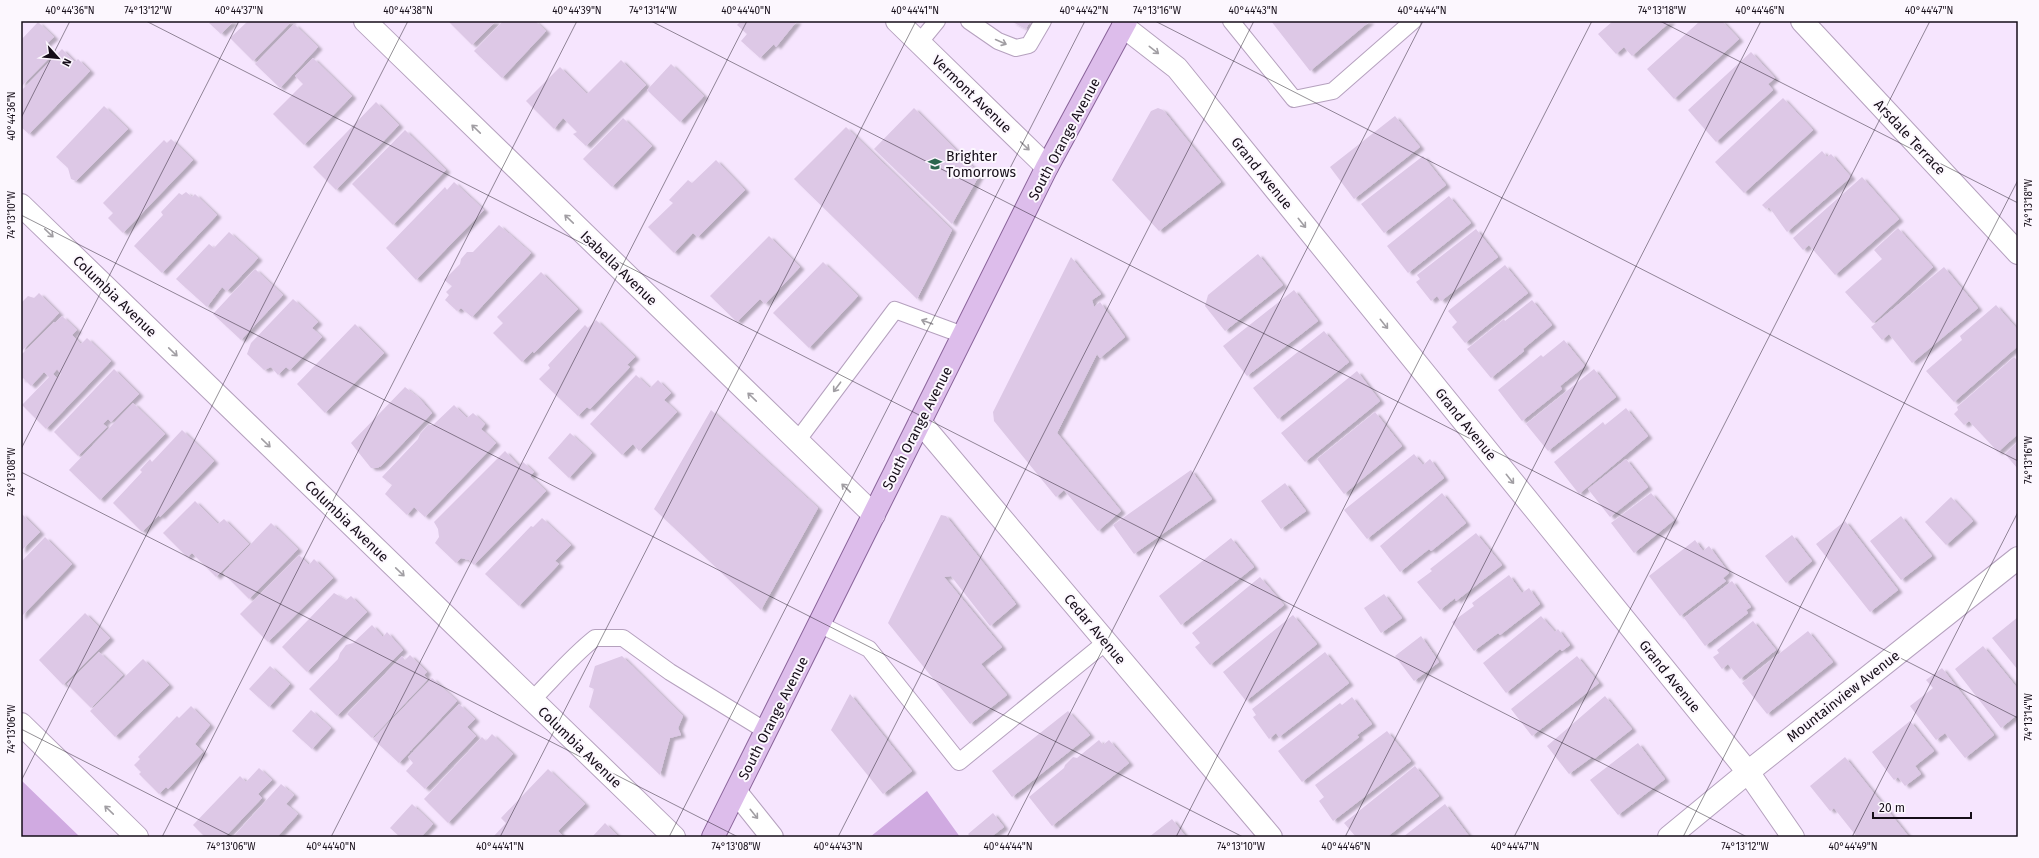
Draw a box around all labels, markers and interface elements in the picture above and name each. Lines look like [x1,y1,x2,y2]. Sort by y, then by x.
text: 40°44'36"N [45,5,95,17]
text: 74°13'12"W [124,5,173,17]
text: 40°44'37"N [215,5,263,17]
text: 40°44'38"N [383,5,433,17]
text: 40°44'39"N [552,5,602,17]
text: 74°13'14"W [629,5,677,17]
text: 40°44'40"N [721,5,771,17]
text: 40°44'41"N [891,5,939,17]
text: 40°44'42"N [1060,5,1108,17]
text: 74°13'16"W [1133,5,1182,17]
text: 40°44'43"N [1228,5,1278,17]
text: 40°44'44"N [1397,5,1447,17]
text: 74°13'18"W [1638,5,1687,17]
text: 40°44'46"N [1735,5,1785,17]
text: 40°44'47"N [1905,5,1953,17]
north arrow [38,38,78,78]
one-way arrow [995,39,1007,46]
one-way arrow [1149,46,1160,55]
street label: Vermont Avenue [928,52,1015,137]
text: N [59,56,74,69]
street label: South Orange Avenue [1025,75,1104,203]
text: 40°44'36"N [6,91,18,141]
street label: Arsdale Terrace [1870,96,1949,179]
one-way arrow [471,124,481,133]
street label: Grand Avenue [1227,134,1296,213]
one-way arrow [1020,141,1030,151]
place label: Brighter Tomorrows [946,148,1016,181]
school or university icon: Brighter Tomorrows [927,156,943,172]
text: 74°13'18"W [2023,178,2035,227]
text: 74°13'10"W [6,190,18,239]
one-way arrow [564,214,574,224]
one-way arrow [1298,217,1307,228]
one-way arrow [44,228,54,237]
street label: Isabella Avenue [577,228,661,309]
street label: Columbia Avenue [69,252,160,341]
one-way arrow [920,318,933,325]
one-way arrow [1380,318,1389,329]
one-way arrow [168,347,178,357]
street label: South Orange Avenue [879,364,956,493]
one-way arrow [833,381,841,392]
street label: Grand Avenue [1431,385,1500,464]
one-way arrow [747,393,758,402]
text: 74°13'16"W [2023,435,2035,484]
one-way arrow [261,438,271,447]
text: 74°13'08"W [6,447,18,497]
one-way arrow [1506,473,1515,484]
street label: Columbia Avenue [301,477,392,566]
one-way arrow [841,483,851,493]
one-way arrow [395,567,405,577]
street label: Cedar Avenue [1060,591,1129,668]
street label: Grand Avenue [1635,637,1704,716]
street label: Mountainview Avenue [1783,647,1903,746]
street label: South Orange Avenue [735,654,812,783]
text: 74°13'14"W [2023,693,2035,741]
street label: Columbia Avenue [534,703,625,792]
text: 74°13'06"W [6,704,18,753]
scale bar [1873,794,1971,820]
text: 20 m [1879,801,1905,815]
one-way arrow [104,805,114,815]
one-way arrow [749,809,758,820]
text: 74°13'06"W [207,841,256,853]
text: 40°44'40"N [306,841,356,853]
text: 40°44'41"N [476,841,524,853]
text: 74°13'08"W [711,841,761,853]
text: 40°44'43"N [813,841,863,853]
text: 40°44'44"N [983,841,1033,853]
text: 74°13'10"W [1217,841,1266,853]
text: 40°44'46"N [1321,841,1371,853]
text: 40°44'47"N [1491,841,1539,853]
text: 74°13'12"W [1721,841,1770,853]
text: 40°44'49"N [1828,841,1878,853]

